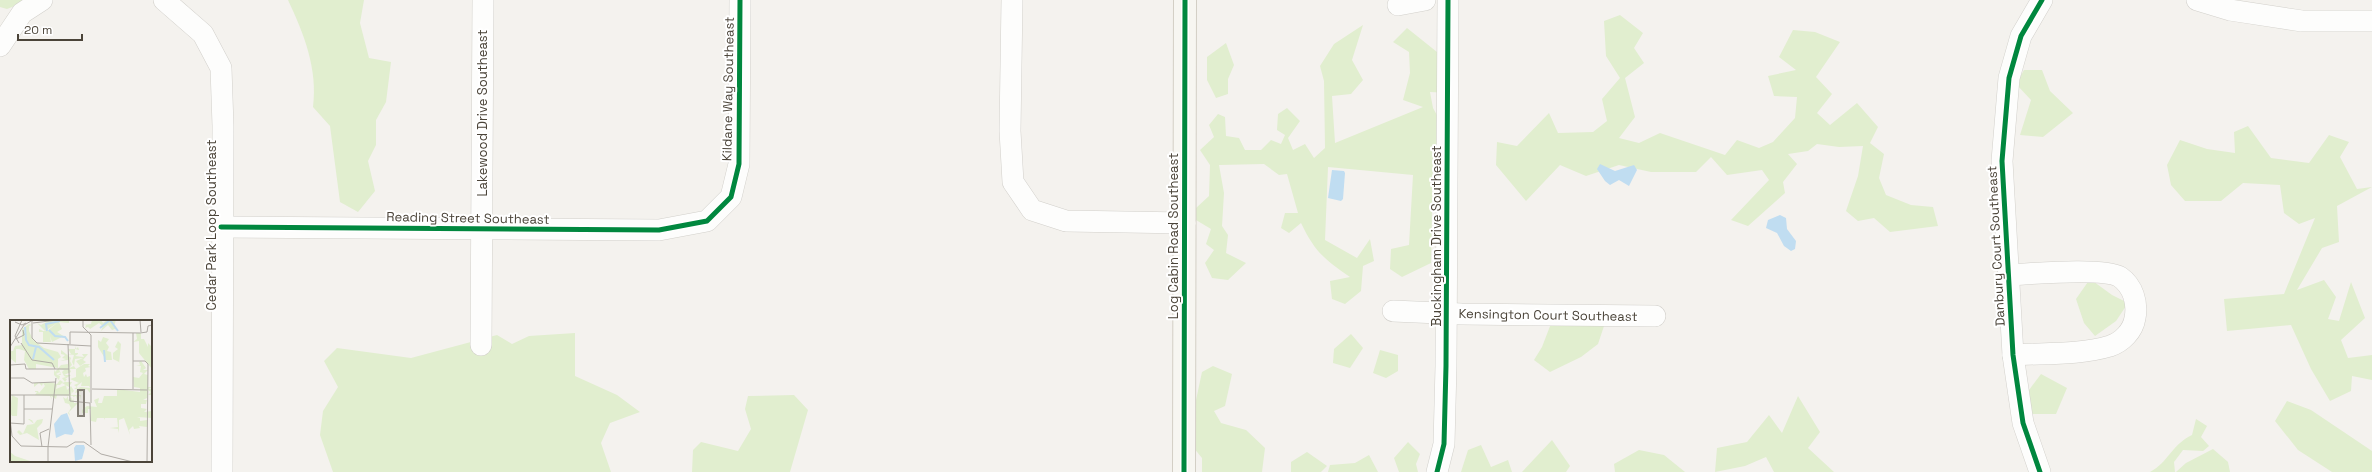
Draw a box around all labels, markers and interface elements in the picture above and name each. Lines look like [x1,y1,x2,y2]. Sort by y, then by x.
scale bar [18,16,82,42]
street label: Kildane Way Southeast [718,17,738,161]
text: 20 m [24,22,52,38]
street label: Lakewood Drive Southeast [474,29,491,197]
street label: Cedar Park Loop Southeast [203,139,220,311]
street label: Buckingham Drive Southeast [1428,145,1445,326]
street label: Log Cabin Road Southeast [1165,153,1182,319]
street label: Danbury Court Southeast [1983,165,2009,327]
street label: Reading Street Southeast [386,208,550,228]
street label: Kensington Court Southeast [1458,305,1638,325]
inset map [10,320,152,462]

